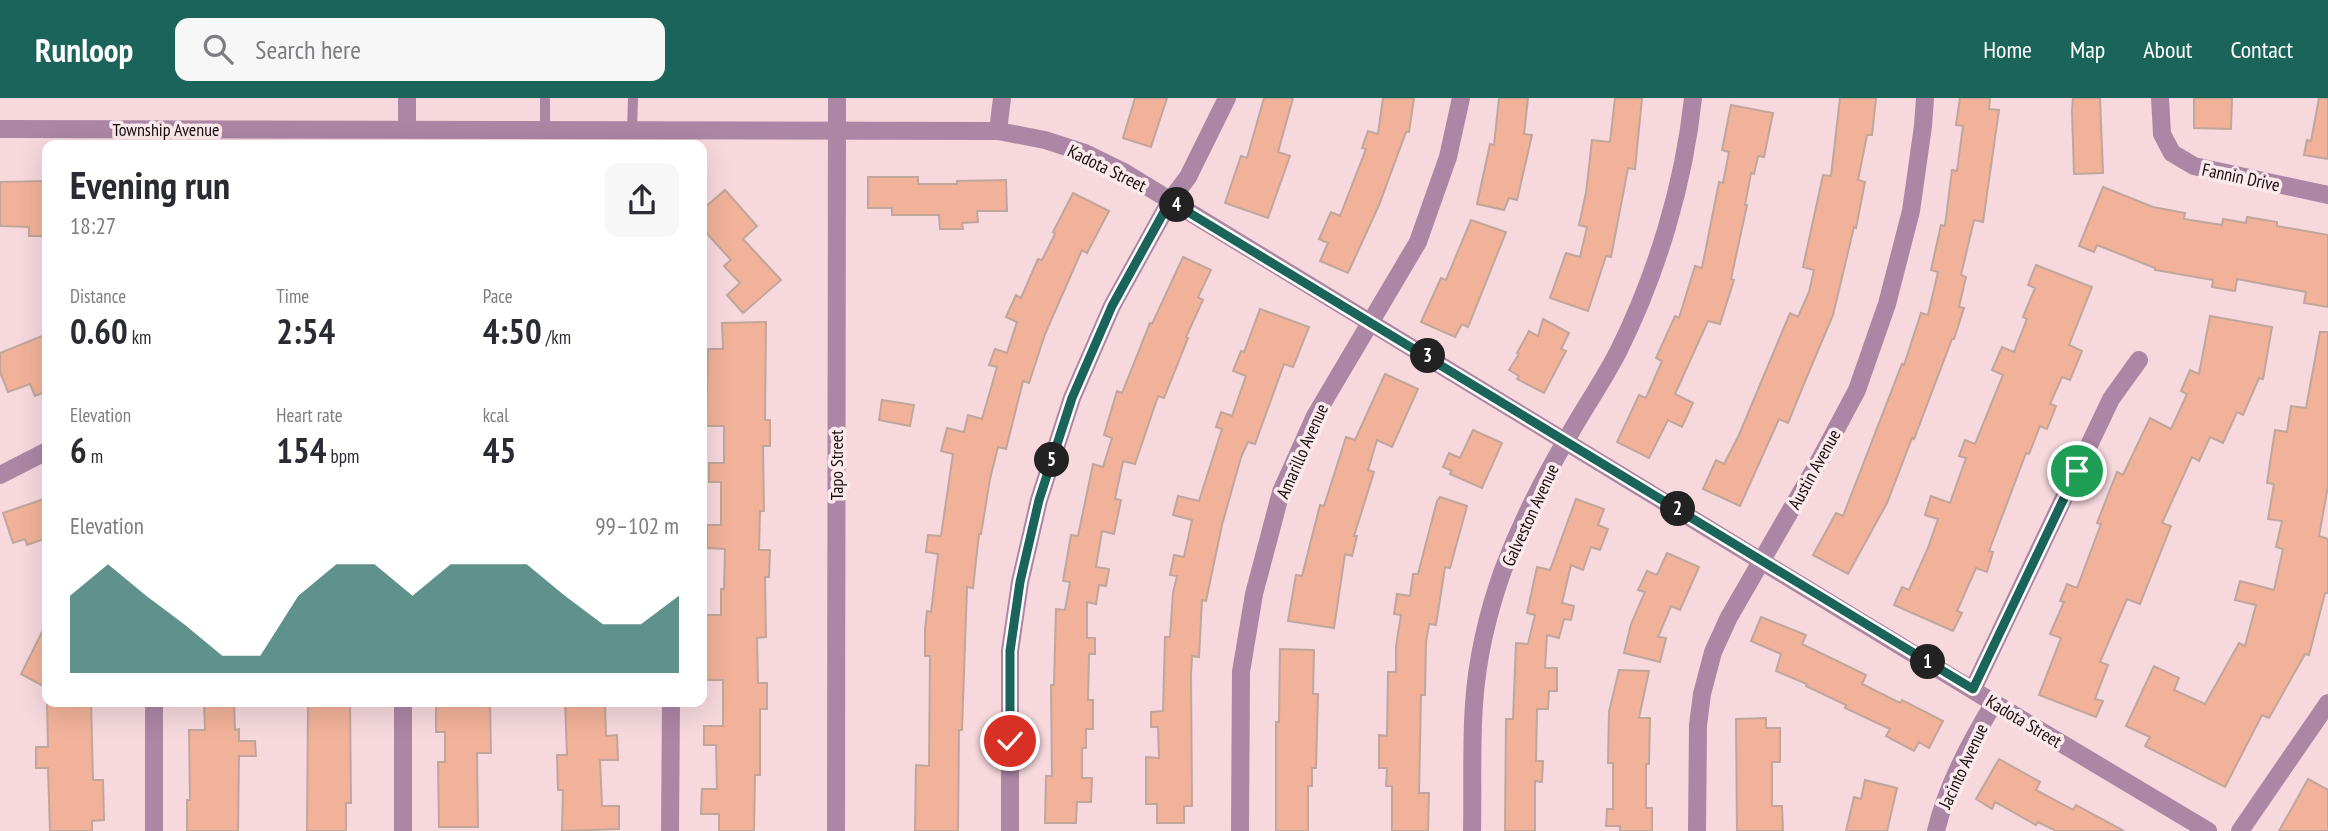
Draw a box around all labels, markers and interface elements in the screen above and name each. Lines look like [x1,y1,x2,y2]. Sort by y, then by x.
search box [175,18,665,81]
text: Runloop [35,28,133,71]
icon: search [199,30,237,68]
text: Search here [255,33,361,66]
text: Home [1983,34,2032,65]
text: Map [2070,34,2105,65]
text: About [2143,34,2192,65]
text: Contact [2230,34,2293,65]
street label: Township Avenue [113,118,219,141]
street label: Kadota Street [1064,139,1150,197]
street label: Fannin Drive [2200,158,2282,196]
text: Evening run [70,160,230,209]
button: share [605,163,679,237]
pin: 4 [1160,188,1194,222]
text: 4 [1172,192,1181,216]
text: 18:27 [70,211,116,240]
text: Distance [70,284,126,308]
text: Time [276,284,309,308]
text: Pace [483,284,513,308]
text: 0.60 [70,308,128,354]
text: 2:54 [276,308,335,354]
text: 4:50 [483,308,542,354]
text: km [128,325,151,349]
text: /km [542,325,571,349]
pin: 3 [1410,338,1446,374]
text: 3 [1423,343,1432,367]
street label: Amarillo Avenue [1271,400,1333,502]
text: Elevation [70,403,131,427]
text: Heart rate [276,403,343,427]
text: kcal [483,403,509,427]
street label: Austin Avenue [1783,425,1845,513]
text: 6 [70,427,87,473]
text: 154 [276,427,327,473]
text: 45 [483,427,516,473]
street label: Tapo Street [825,430,848,500]
pin [2047,441,2107,501]
pin: 5 [1034,442,1070,478]
text: m [87,444,103,468]
text: bpm [327,444,359,468]
text: 5 [1047,447,1056,471]
icon: arrive [2058,452,2096,490]
street label: Galveston Avenue [1496,460,1564,570]
pin: 2 [1660,492,1696,526]
text: 2 [1673,496,1682,520]
text: Elevation [70,511,144,540]
text: 99–102 m [595,511,679,540]
pin: 1 [1910,644,1946,680]
text: 1 [1923,649,1932,673]
street label: Kadota Street [1982,689,2066,753]
pin [980,711,1040,771]
street label: Jacinto Avenue [1933,720,1993,813]
icon: check [991,722,1029,760]

